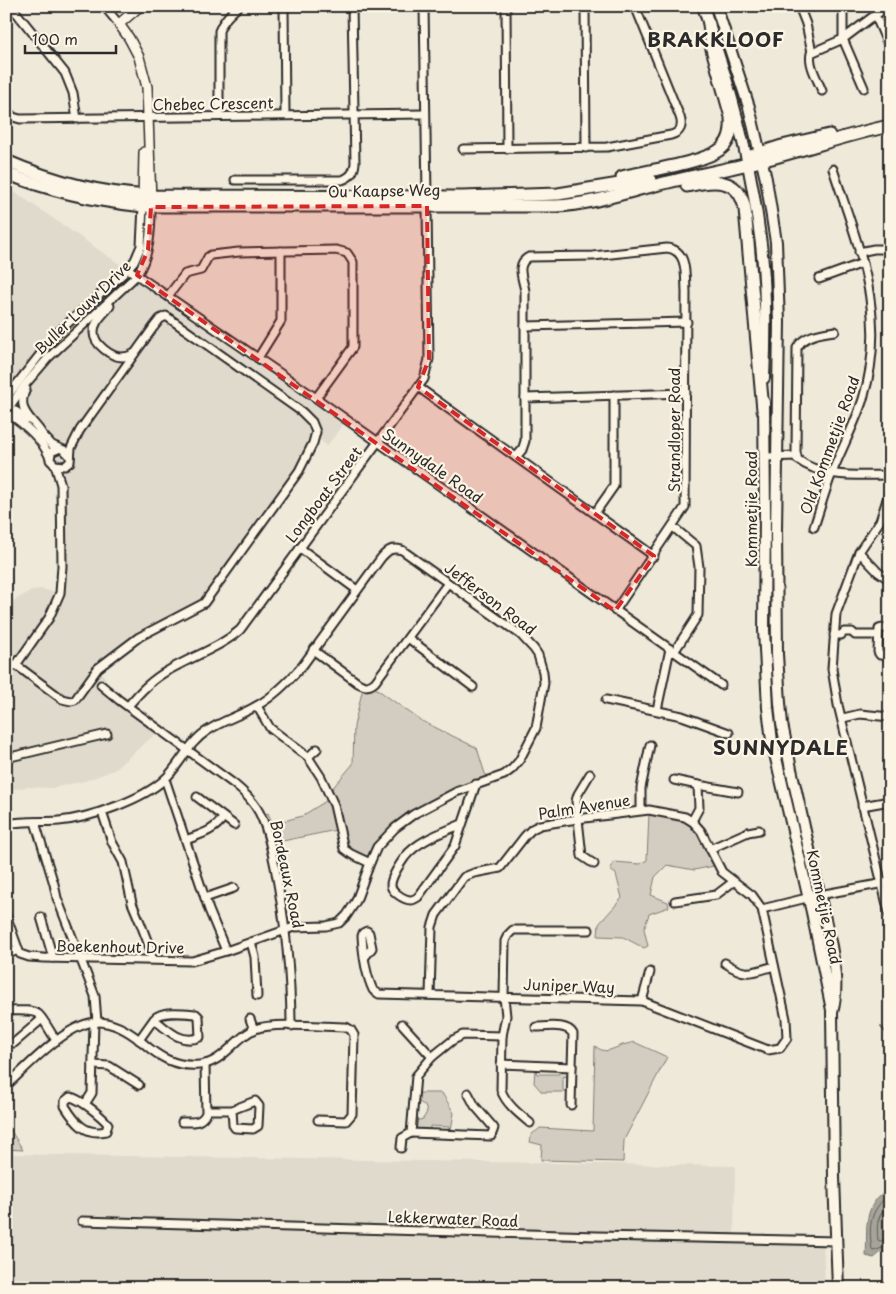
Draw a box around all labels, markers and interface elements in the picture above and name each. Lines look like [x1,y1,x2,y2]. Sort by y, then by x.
scale bar [25,22,116,54]
district label: BRAKKLOOF [647,24,785,54]
text: 100 m [32,27,78,50]
street label: Chebec Crescent [152,90,274,116]
street label: Ou Kaapse Weg [328,178,440,202]
street label: Buller Louw Drive [28,255,136,359]
street label: Strandloper Road [662,367,685,493]
street label: Old Kommetjie Road [793,372,865,518]
street label: Sunnydale Road [378,422,488,508]
street label: Longboat Street [279,441,367,547]
street label: Kommetjie Road [739,451,762,567]
street label: Jefferson Road [440,556,542,640]
district label: SUNNYDALE [713,732,849,762]
street label: Palm Avenue [536,787,632,825]
street label: Bordeaux Road [265,818,311,930]
street label: Kommetjie Road [802,848,848,966]
street label: Boekenhout Drive [56,933,185,959]
street label: Juniper Way [523,972,615,998]
street label: Lekkerwater Road [387,1204,519,1232]

